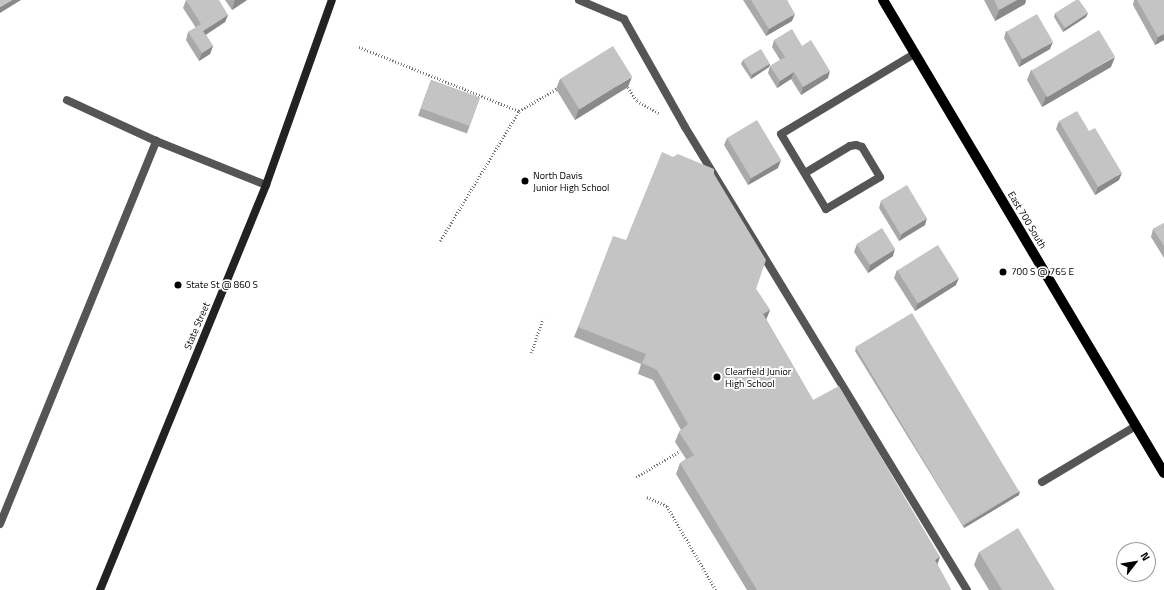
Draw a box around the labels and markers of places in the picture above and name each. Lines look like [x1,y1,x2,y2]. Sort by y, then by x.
place label: North Davis Junior High School [533,169,609,192]
marker: North Davis Junior High School [520,176,530,186]
place label: 700 S @ 765 E [1011,266,1074,278]
marker: 700 S @ 765 E [998,267,1008,277]
place label: State St @ 860 S [186,279,258,291]
marker: State St @ 860 S [173,280,183,290]
place label: Clearfield Junior High School [725,365,791,388]
marker: Clearfield Junior High School [712,372,722,382]

